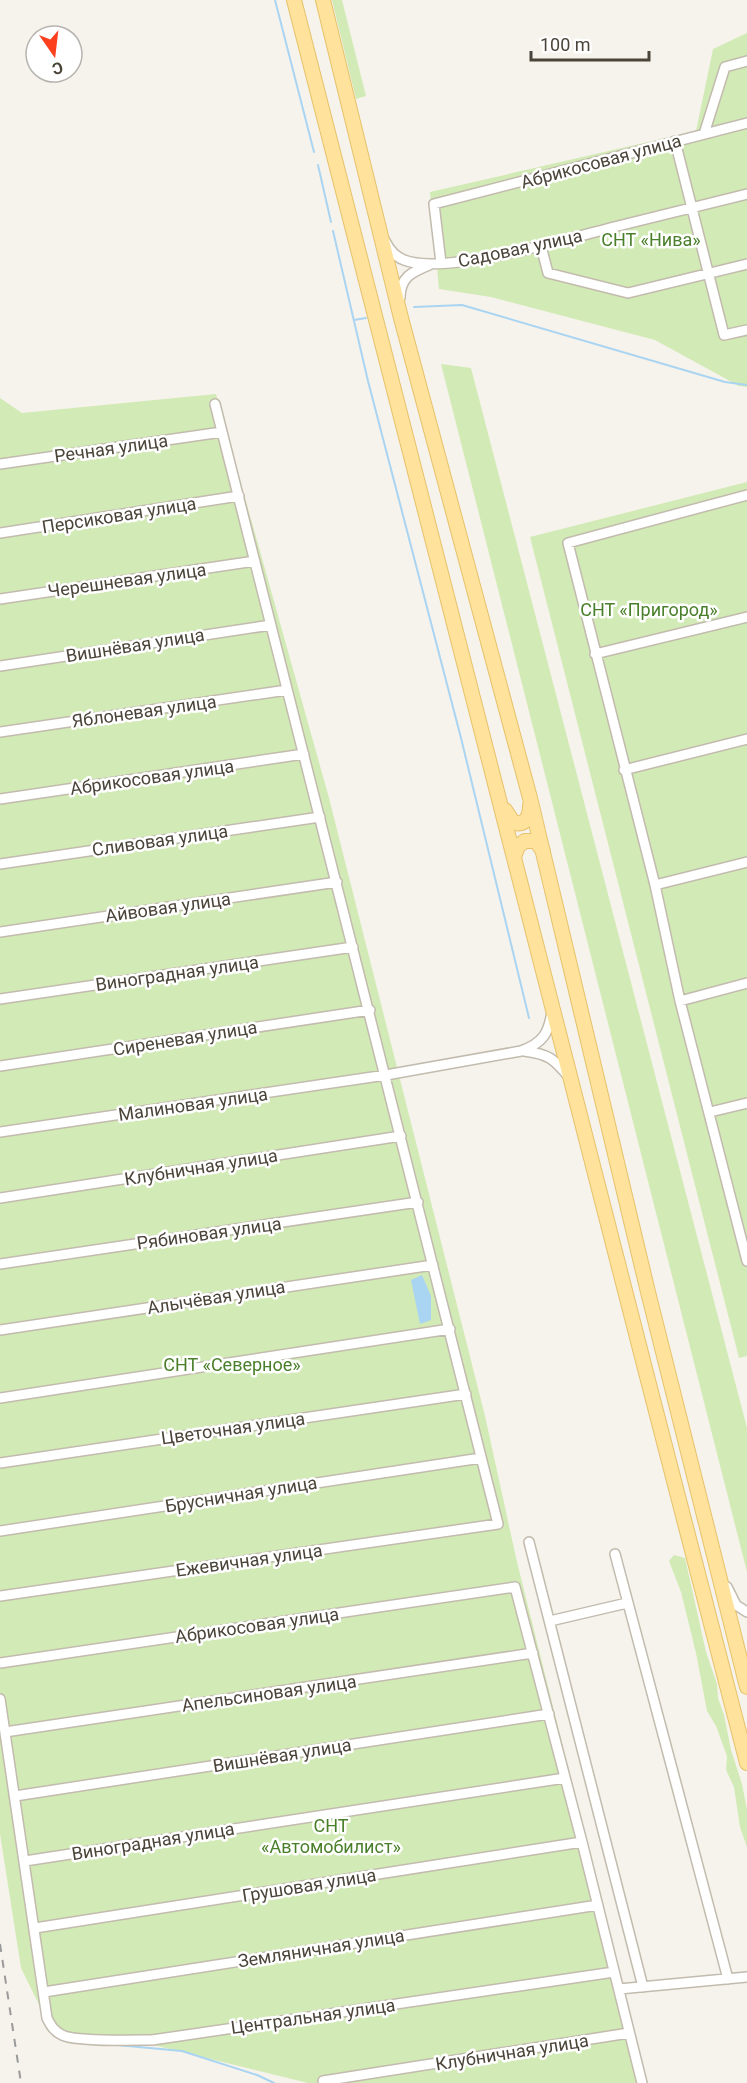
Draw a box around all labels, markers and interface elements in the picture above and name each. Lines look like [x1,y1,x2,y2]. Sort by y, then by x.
north arrow [24,24,84,84]
scale bar [531,24,650,62]
text: 100 m [540,34,591,55]
text: С [50,58,65,79]
street label: Абрикосовая улица [518,129,684,193]
street label: Садовая улица [456,225,584,271]
park label: СНТ «Нива» [601,229,701,250]
street label: Речная улица [53,430,169,466]
street label: Персиковая улица [40,492,198,538]
street label: Черешневая улица [46,558,208,602]
park label: СНТ «Пригород» [580,599,718,620]
street label: Вишнёвая улица [64,624,206,666]
street label: Яблоневая улица [70,690,218,732]
street label: Абрикосовая улица [69,755,235,799]
street label: Сливовая улица [91,820,229,860]
street label: Айвовая улица [104,888,232,926]
street label: Виноградная улица [94,951,260,995]
street label: Сиреневая улица [111,1016,259,1060]
street label: Малиновая улица [117,1083,269,1125]
street label: Клубничная улица [123,1145,279,1189]
street label: Рябиновая улица [135,1212,283,1254]
street label: Алычёвая улица [145,1276,287,1318]
park label: СНТ «Северное» [163,1354,301,1375]
street label: Цветочная улица [160,1407,306,1449]
street label: Брусничная улица [163,1472,319,1516]
street label: Ежевичная улица [174,1539,324,1581]
street label: Абрикосовая улица [174,1603,340,1647]
street label: Апельсиновая улица [180,1670,358,1716]
street label: Вишнёвая улица [211,1734,353,1776]
park label: СНТ «Автомобилист» [261,1815,401,1857]
street label: Виноградная улица [70,1818,236,1864]
street label: Грушовая улица [240,1864,378,1906]
street label: Земляничная улица [236,1924,406,1972]
street label: Центральная улица [229,1994,397,2038]
street label: Клубничная улица [434,2030,590,2074]

